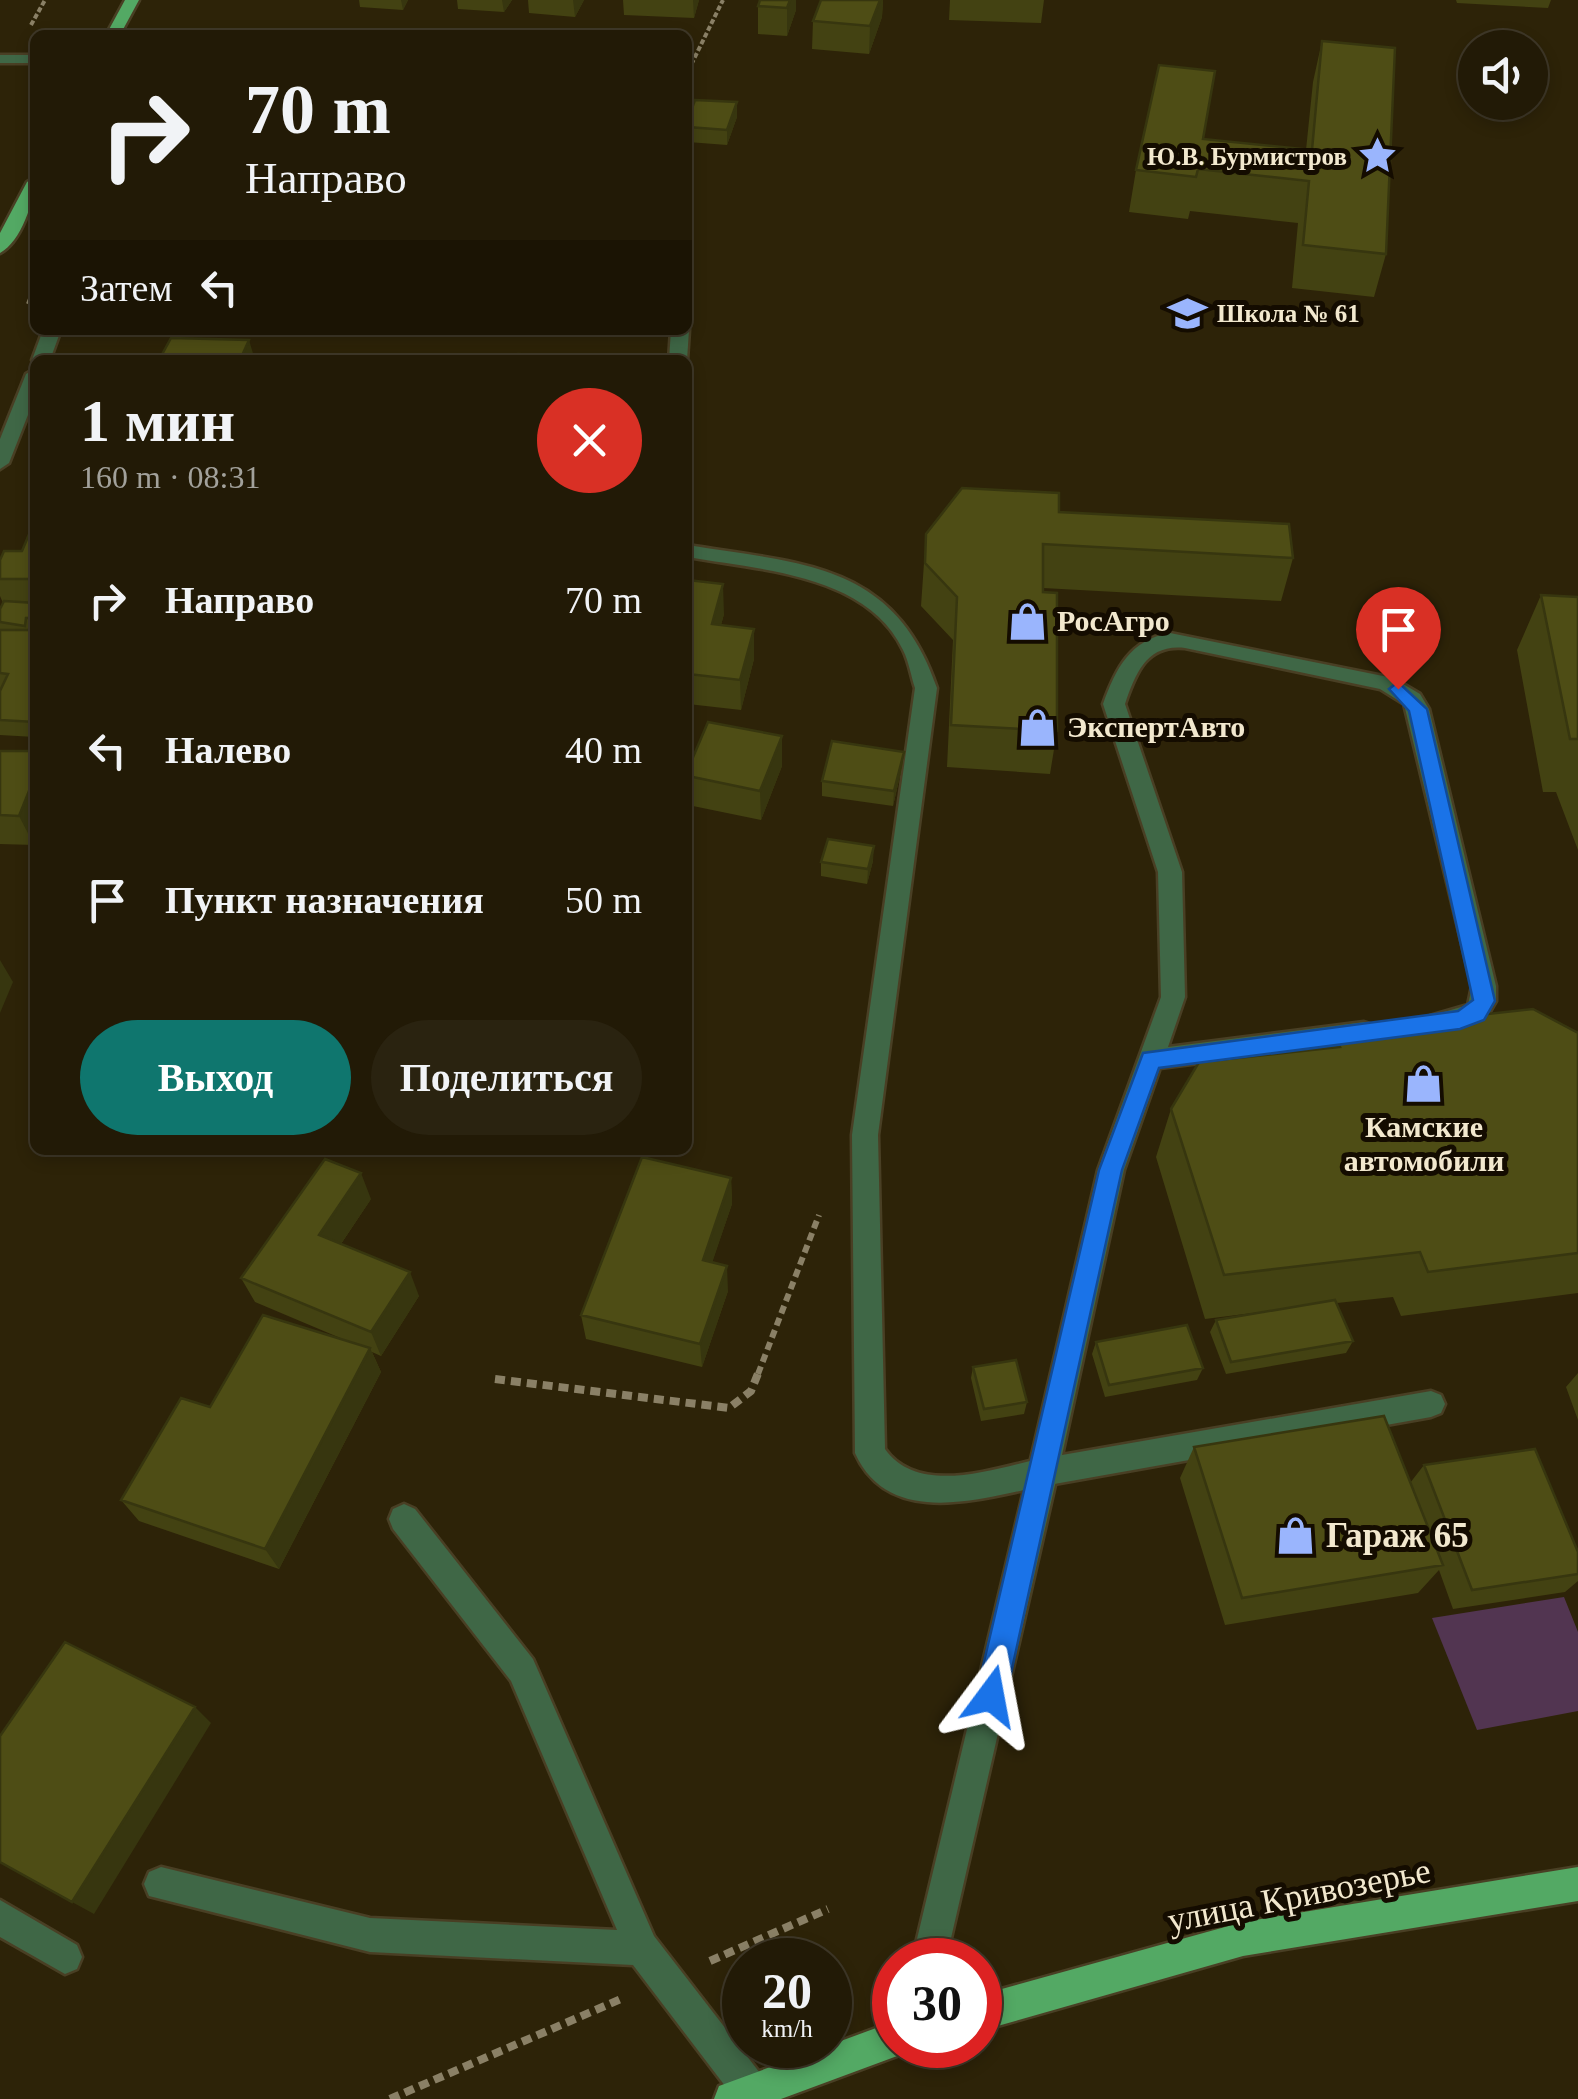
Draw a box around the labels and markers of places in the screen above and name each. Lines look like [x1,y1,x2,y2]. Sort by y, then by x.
place icon: Ю.В. Бурмистров [1356,135,1398,177]
place label: Ю.В. Бурмистров [1147,143,1347,170]
school or university icon: Школа № 61 [1166,292,1208,334]
place label: Школа № 61 [1217,300,1360,327]
pin [1356,587,1441,690]
shop icon: РосАгро [1006,600,1048,642]
place label: РосАгро [1057,604,1170,637]
shop icon: ЭкспертАвто [1016,706,1058,748]
place label: ЭкспертАвто [1067,710,1245,743]
shop icon: Камские автомобили [1403,1062,1445,1104]
place label: Камские автомобили [1344,1110,1504,1177]
shop icon: Гараж 65 [1275,1514,1317,1556]
place label: Гараж 65 [1326,1516,1469,1555]

